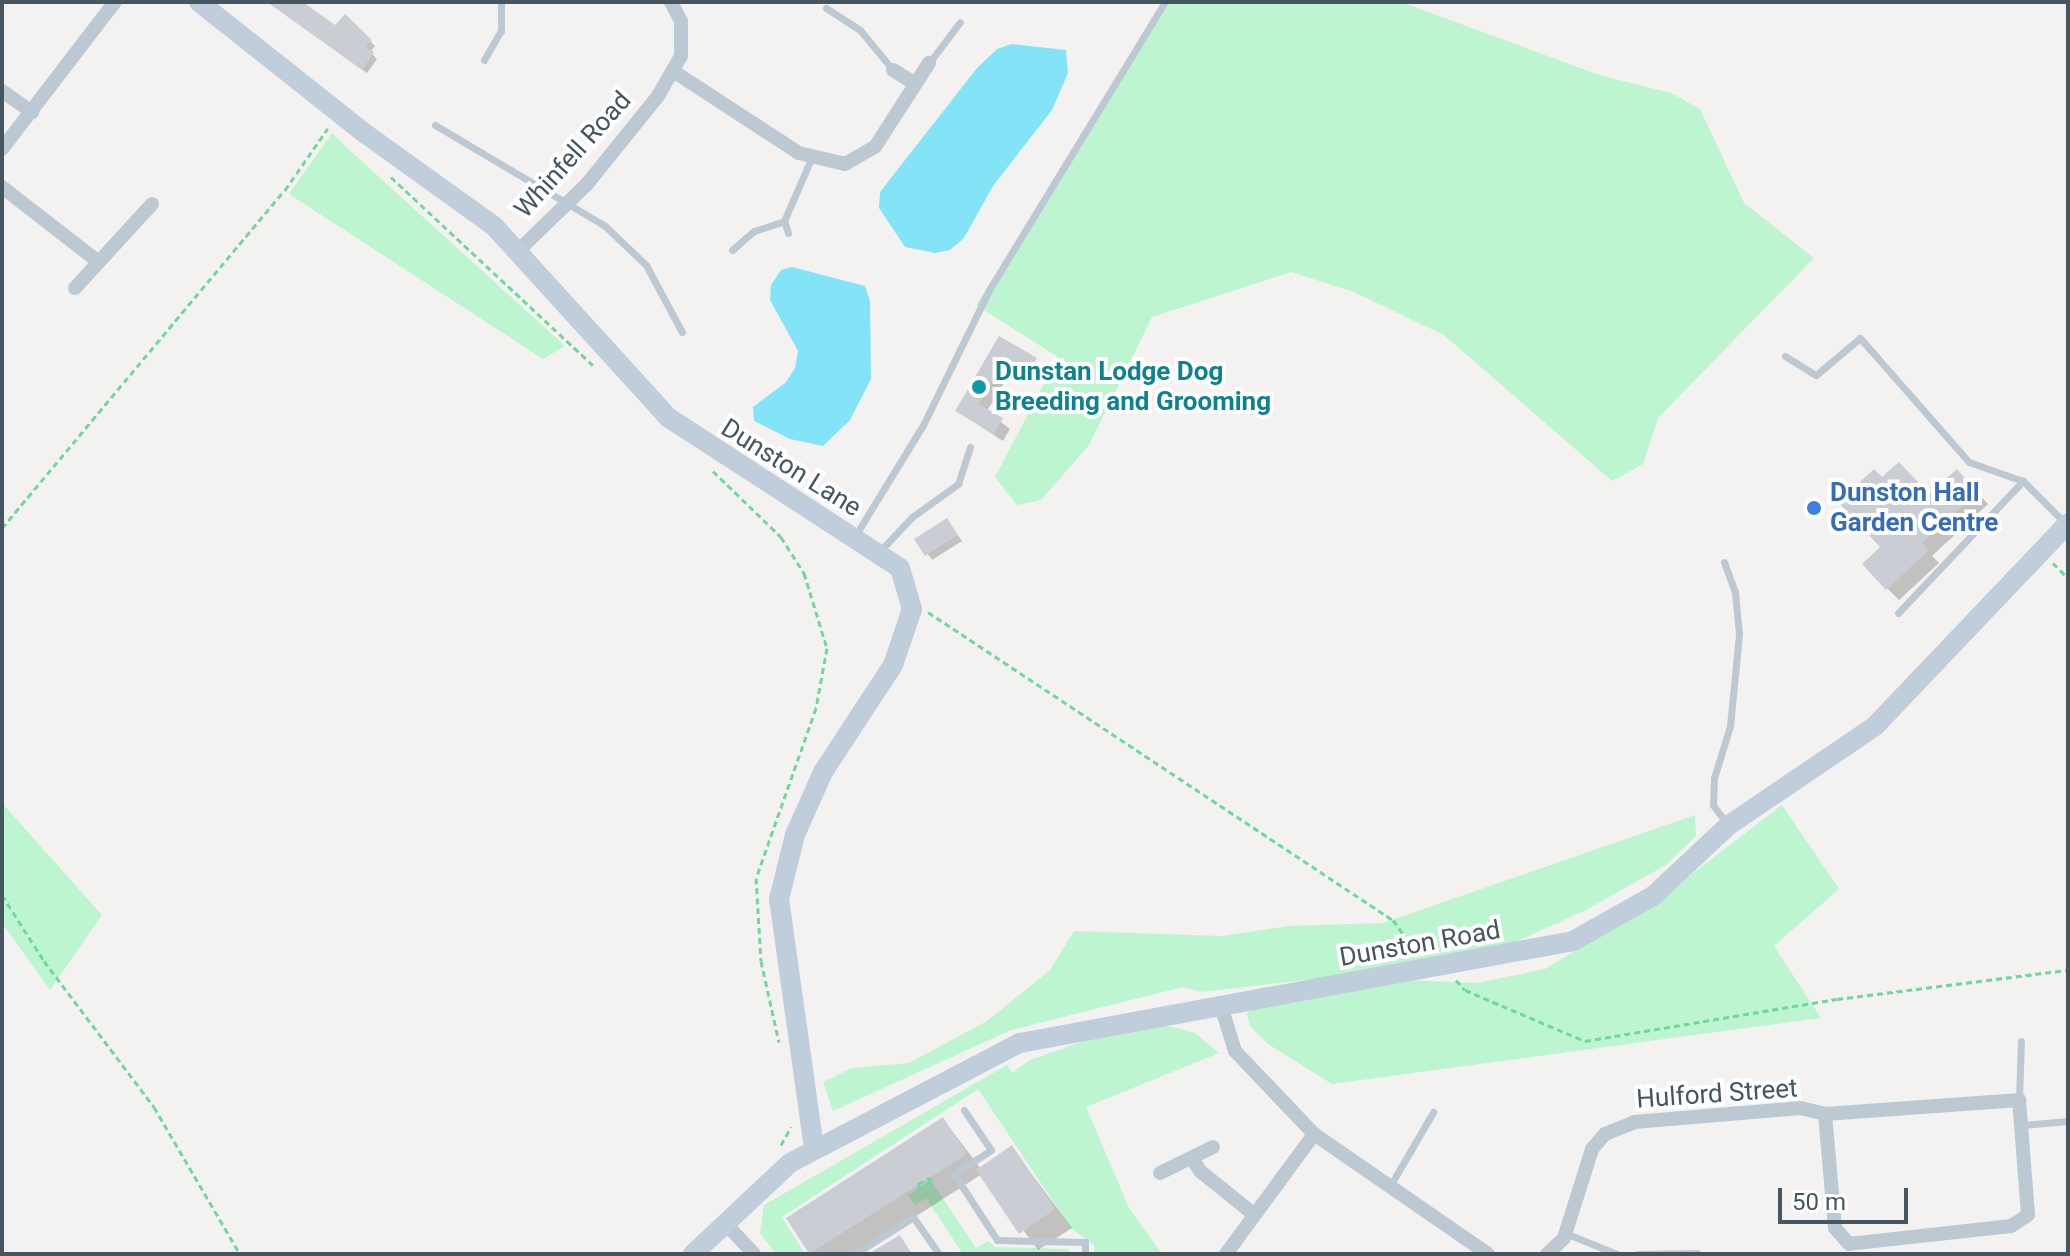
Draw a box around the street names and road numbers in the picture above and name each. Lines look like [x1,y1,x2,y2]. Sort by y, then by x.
street label: Whinfell Road [508,85,638,225]
street label: Dunston Lane [715,413,867,523]
street label: Dunston Road [1337,915,1503,973]
street label: Hulford Street [1635,1073,1799,1115]

